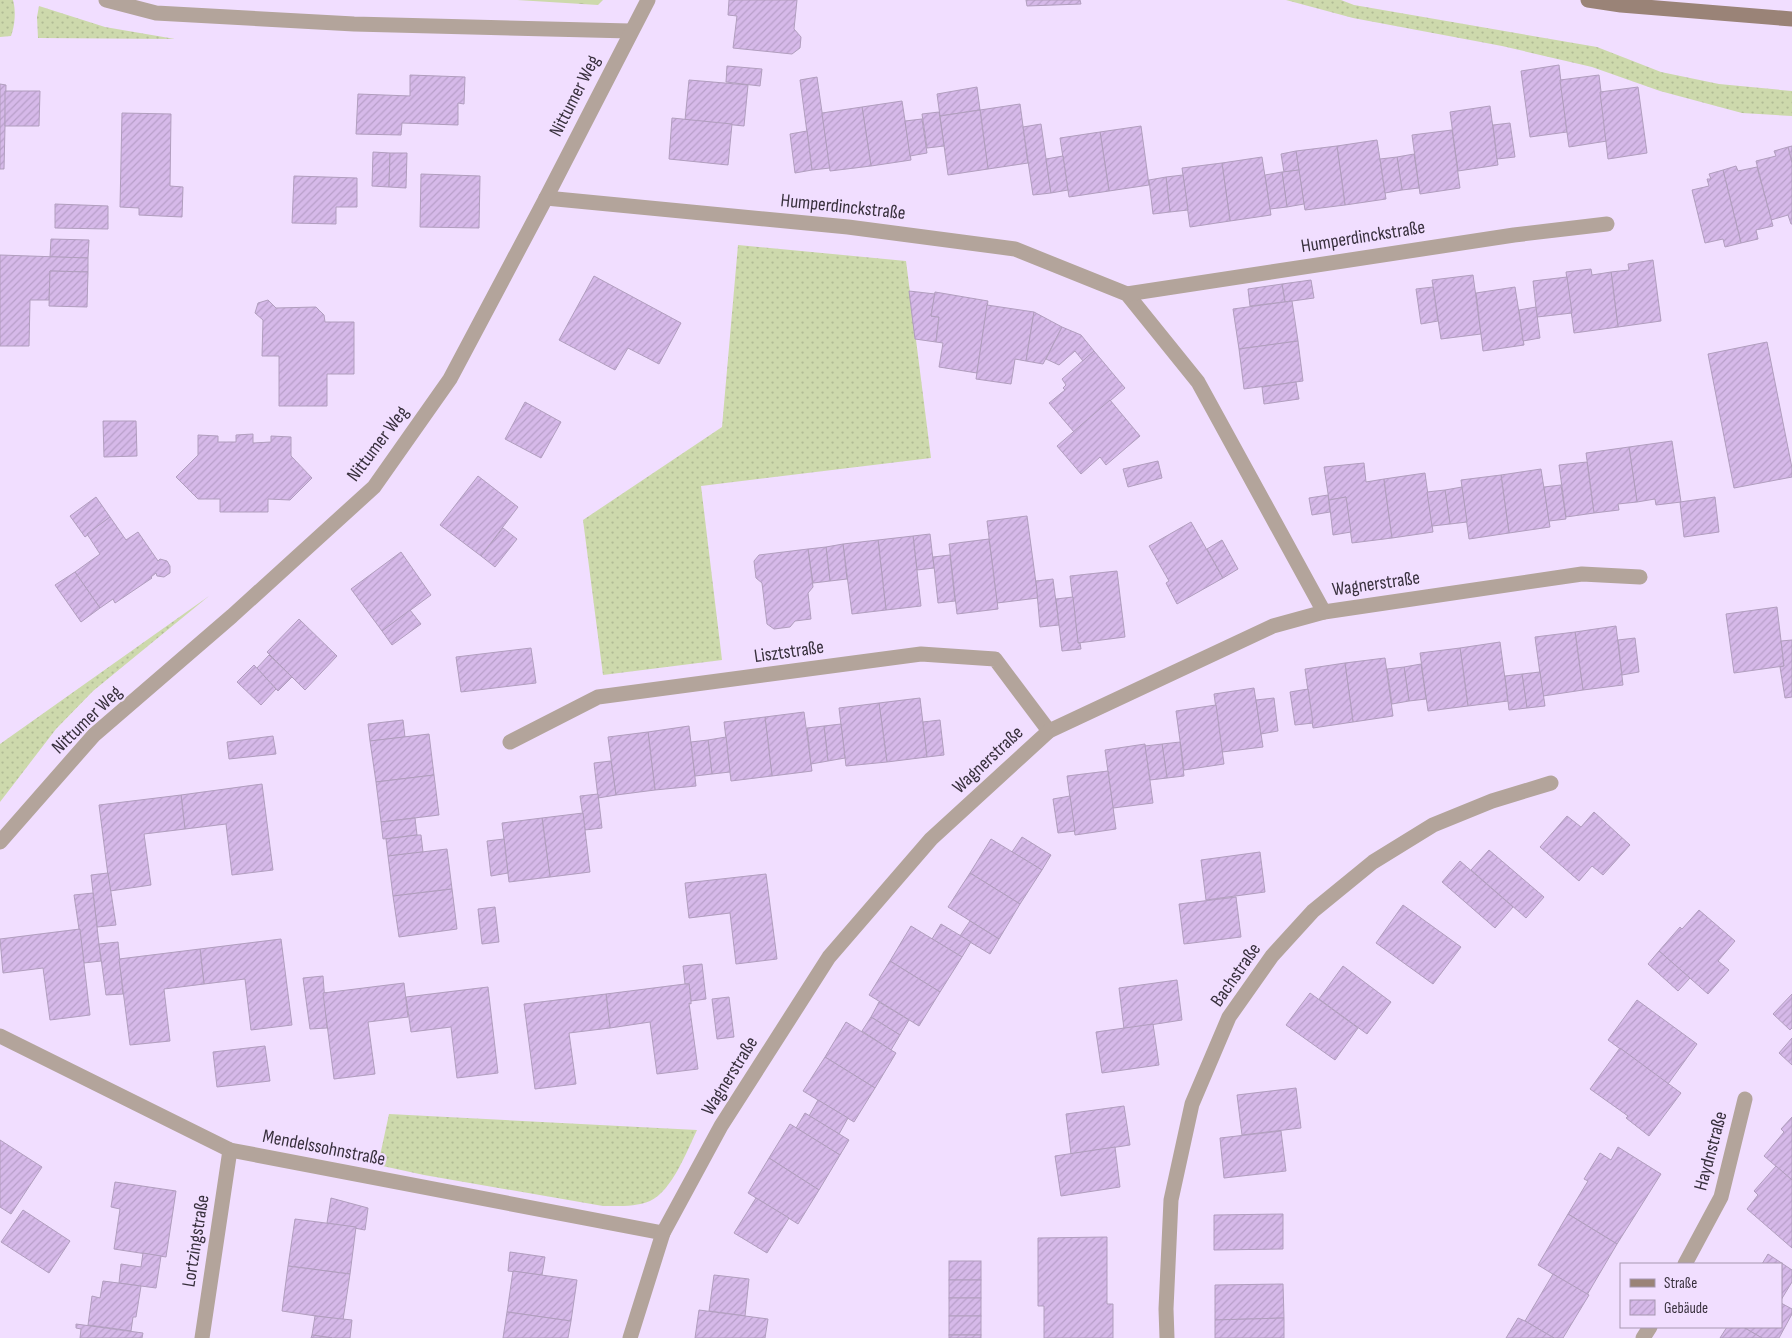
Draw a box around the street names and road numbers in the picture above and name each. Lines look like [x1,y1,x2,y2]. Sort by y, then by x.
street label: Nittumer Weg [545,51,605,141]
street label: Humperdinckstraße [779,189,907,225]
street label: Humperdinckstraße [1299,216,1427,258]
street label: Nittumer Weg [342,401,414,486]
street label: Wagnerstraße [1331,566,1421,602]
street label: Lisztstraße [753,636,825,668]
street label: Nittumer Weg [47,681,127,759]
street label: Wagnerstraße [948,721,1028,799]
street label: Bachstraße [1206,939,1266,1011]
street label: Wagnerstraße [697,1032,763,1120]
street label: Haydnstraße [1689,1109,1733,1193]
street label: Mendelssohnstraße [261,1125,387,1171]
street label: Lortzingstraße [177,1193,215,1289]

